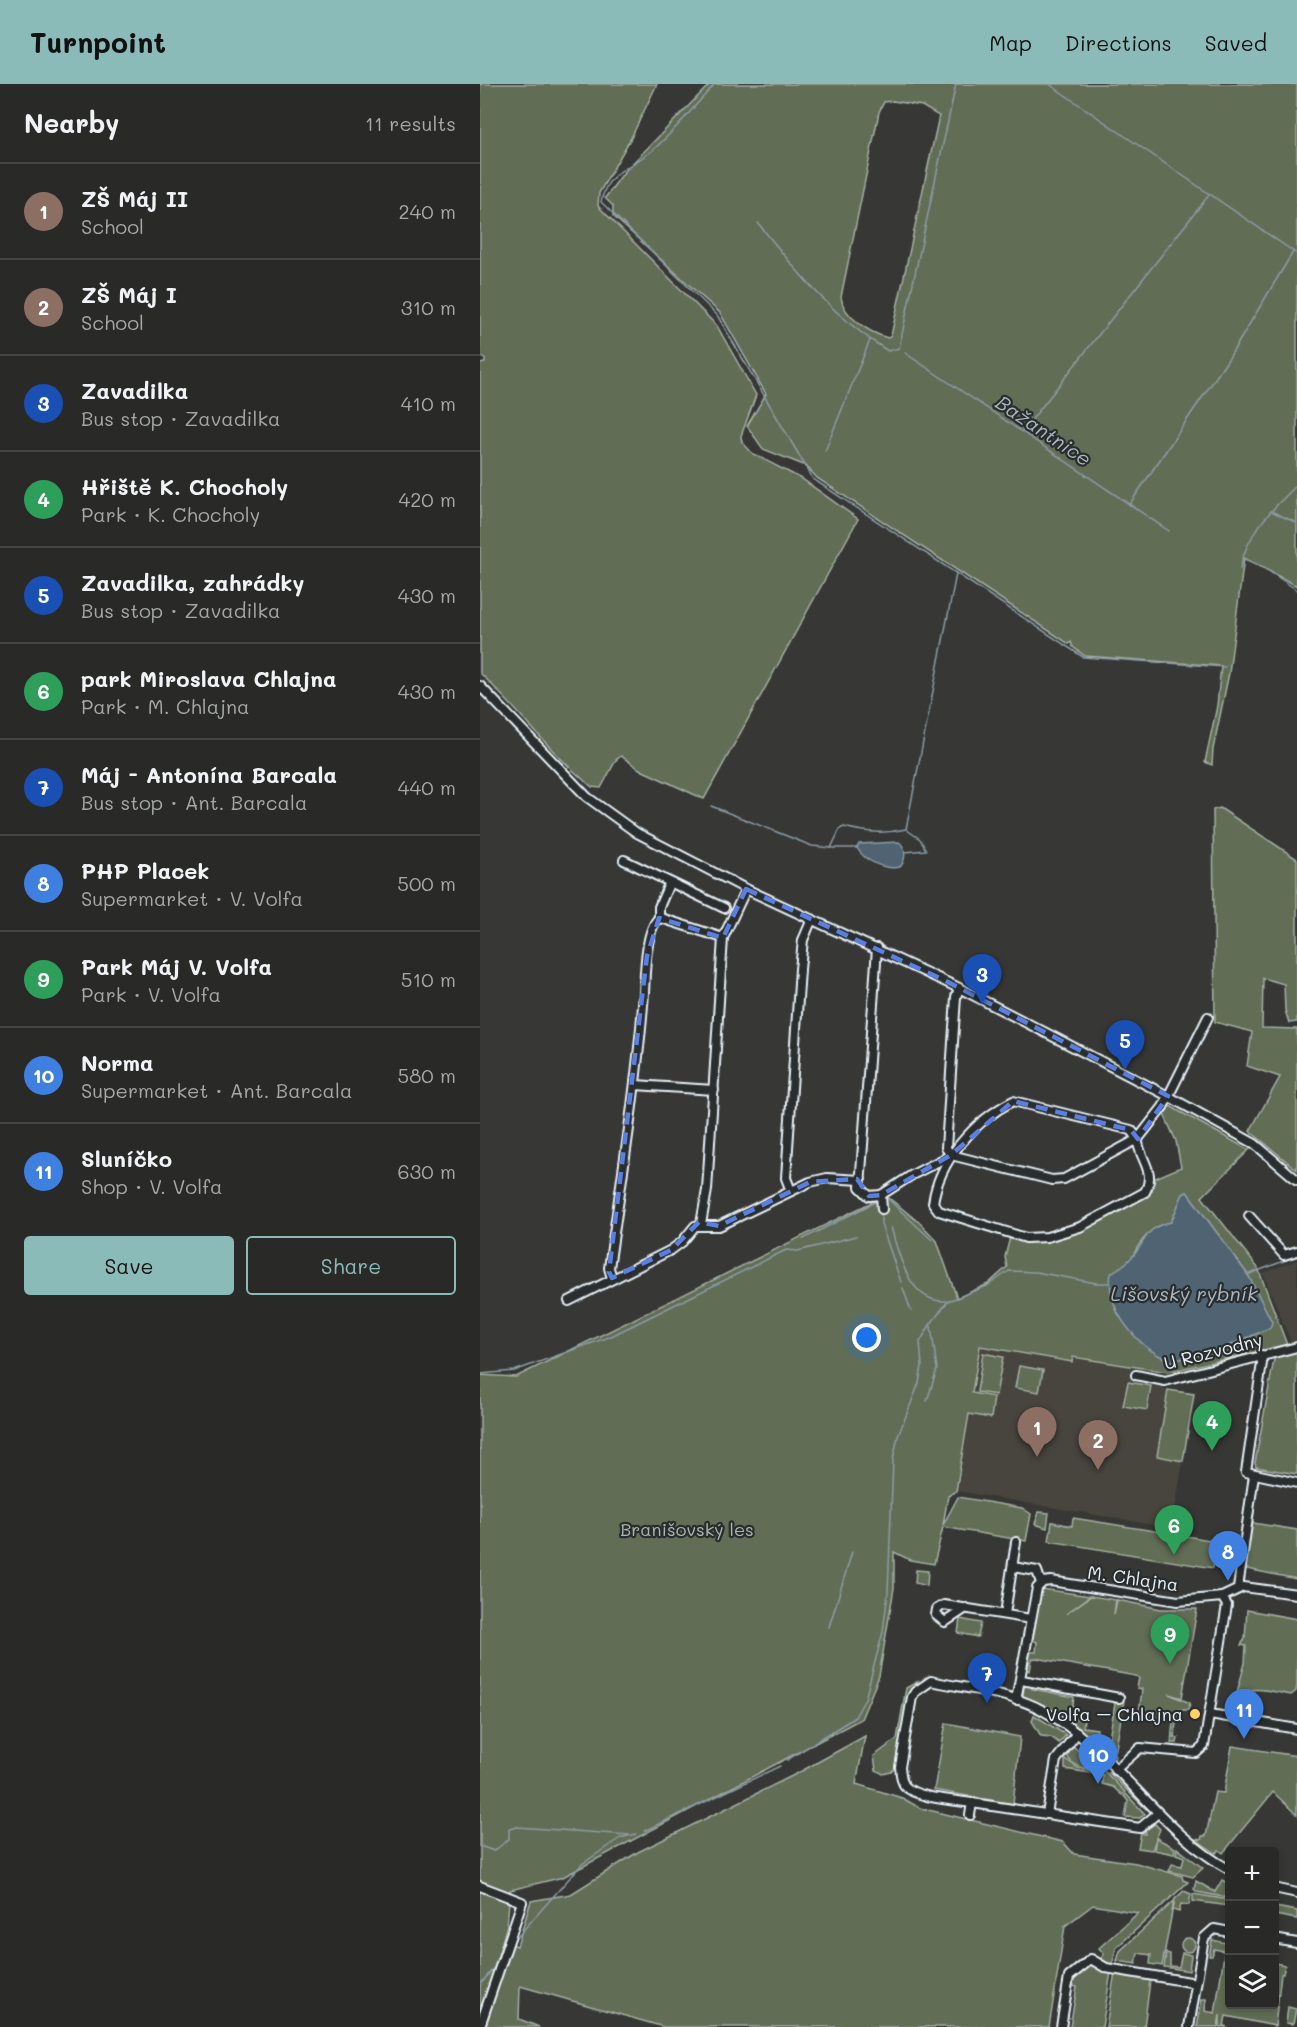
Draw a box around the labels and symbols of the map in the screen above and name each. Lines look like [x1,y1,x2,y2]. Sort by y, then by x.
water label: Bažantnice [991,389,1097,471]
pin: 3 [962,954,1002,1004]
pin: 5 [1106,1020,1144,1070]
water label: Lišovský rybník [1110,1280,1258,1306]
your location [852,1323,881,1352]
street label: U Rozvodny [1161,1327,1265,1375]
pin: 4 [1192,1402,1232,1451]
pin: 1 [1018,1408,1056,1457]
pin: 2 [1078,1420,1118,1470]
pin: 6 [1154,1506,1194,1555]
park label: Branišovský les [620,1517,754,1541]
pin: 8 [1208,1532,1248,1581]
street label: M. Chlajna [1086,1560,1180,1596]
pin: 9 [1150,1614,1190,1664]
pin: 7 [968,1654,1006,1703]
pin: 11 [1224,1690,1263,1739]
place label: Volfa – Chlajna [1046,1702,1183,1726]
marker: Volfa – Chlajna [1188,1707,1202,1721]
pin: 10 [1078,1734,1118,1784]

